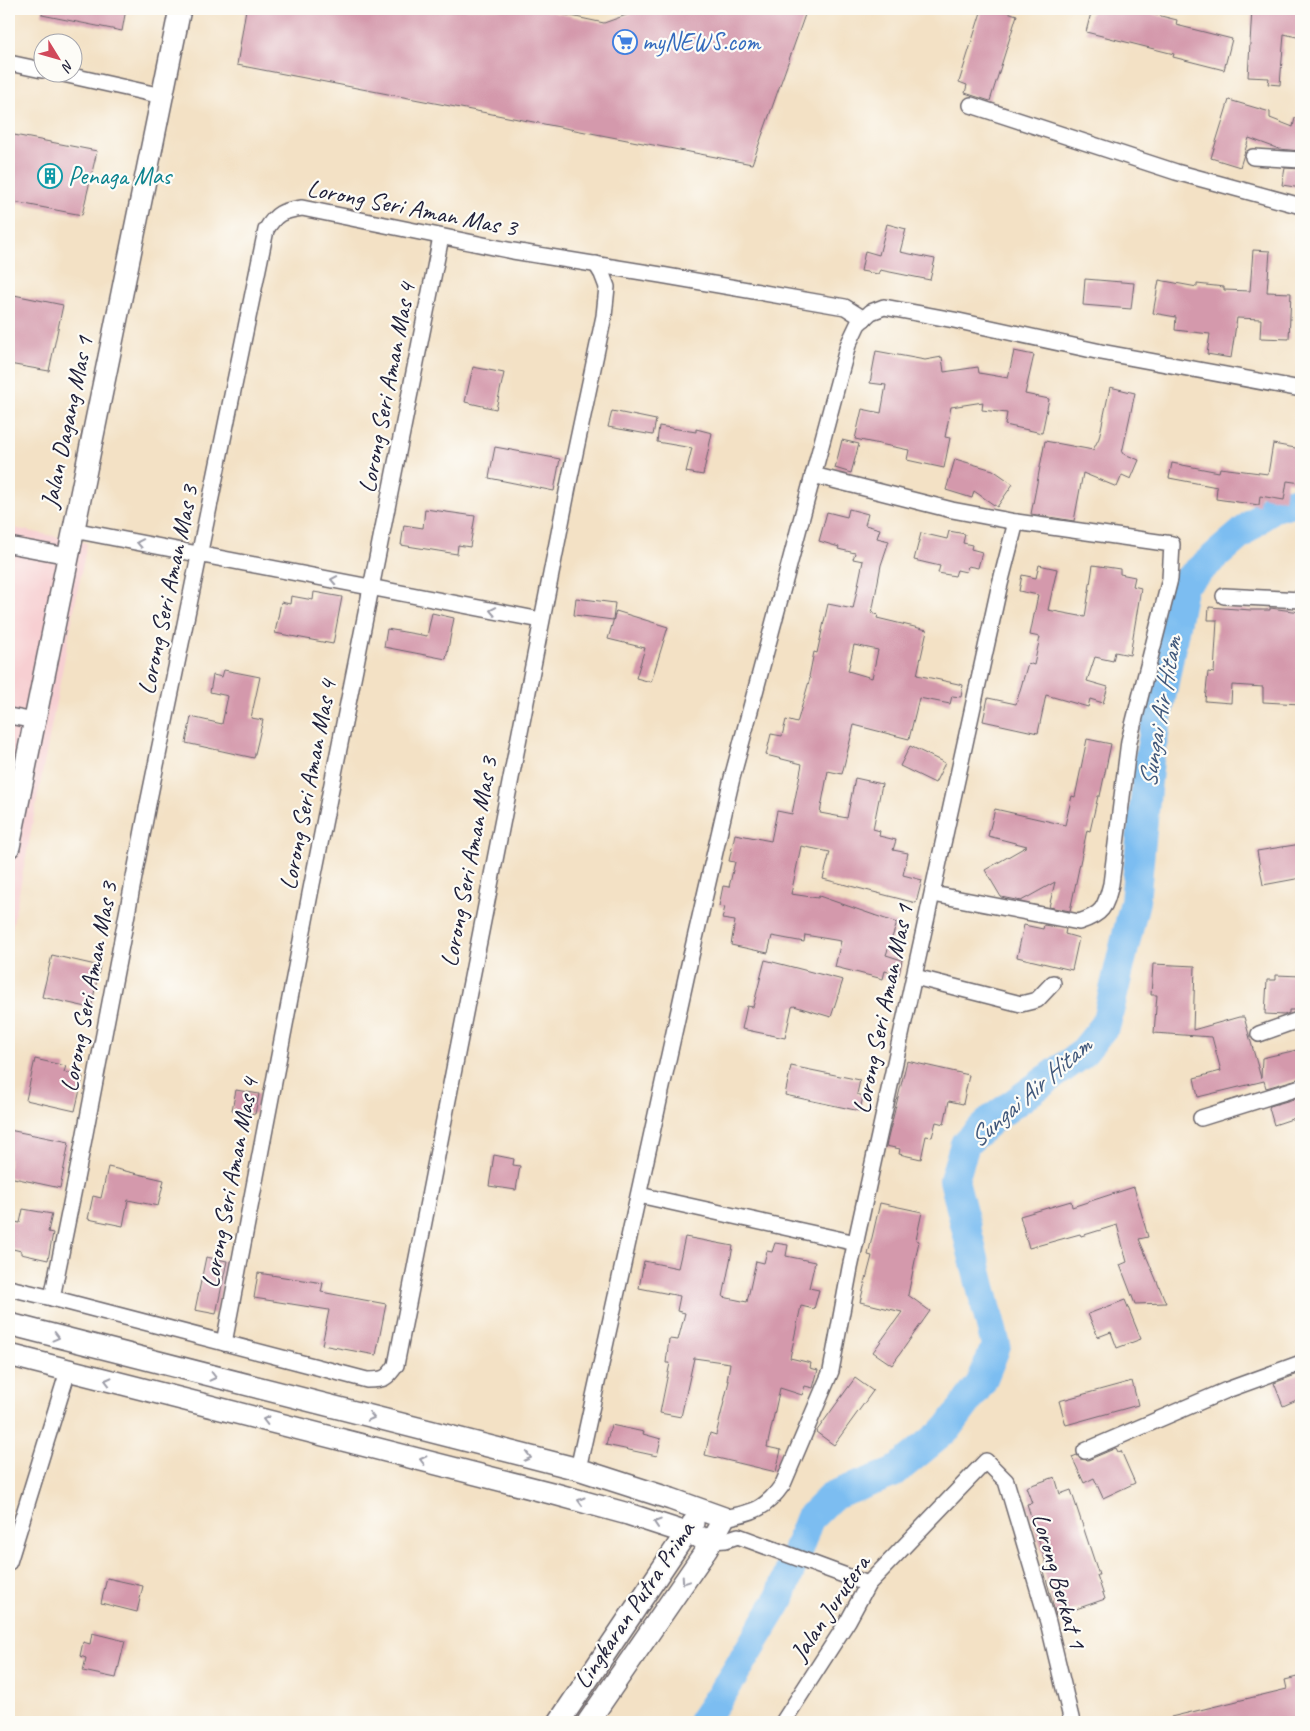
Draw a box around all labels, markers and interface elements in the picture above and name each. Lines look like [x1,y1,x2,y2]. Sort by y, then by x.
place label: myNEWS.com [642,26,762,58]
supermarket icon: myNEWS.com [612,29,638,55]
north arrow [32,32,82,82]
text: N [57,57,77,76]
place label: Penaga Mas [68,160,174,192]
building icon: Penaga Mas [37,163,63,189]
street label: Lorong Seri Aman Mas 3 [304,172,521,244]
street label: Lorong Seri Aman Mas 4 [351,278,424,496]
street label: Jalan Dagang Mas 1 [33,332,101,512]
street label: Lorong Seri Aman Mas 3 [130,481,206,697]
one-way arrow [135,539,144,549]
one-way arrow [329,576,338,586]
one-way arrow [489,606,498,616]
water label: Sungai Air Hitam [1131,631,1190,790]
street label: Lorong Seri Aman Mas 4 [272,675,345,893]
street label: Lorong Seri Aman Mas 3 [433,753,505,970]
street label: Lorong Seri Aman Mas 3 [53,878,125,1095]
street label: Lorong Seri Aman Mas 1 [845,900,921,1116]
water label: Sungai Air Hitam [962,1028,1101,1154]
street label: Lorong Seri Aman Mas 4 [194,1073,267,1291]
one-way arrow [51,1331,59,1341]
one-way arrow [209,1371,218,1382]
one-way arrow [105,1376,113,1386]
one-way arrow [366,1411,375,1422]
one-way arrow [262,1416,270,1426]
one-way arrow [524,1451,532,1461]
one-way arrow [419,1455,428,1466]
one-way arrow [577,1496,585,1506]
street label: Lorong Berkat 1 [1024,1510,1094,1654]
street label: Lingkaran Putra Prima [566,1514,703,1695]
one-way arrow [654,1519,662,1529]
street label: Jalan Jurutera [782,1547,879,1668]
one-way arrow [681,1576,691,1585]

